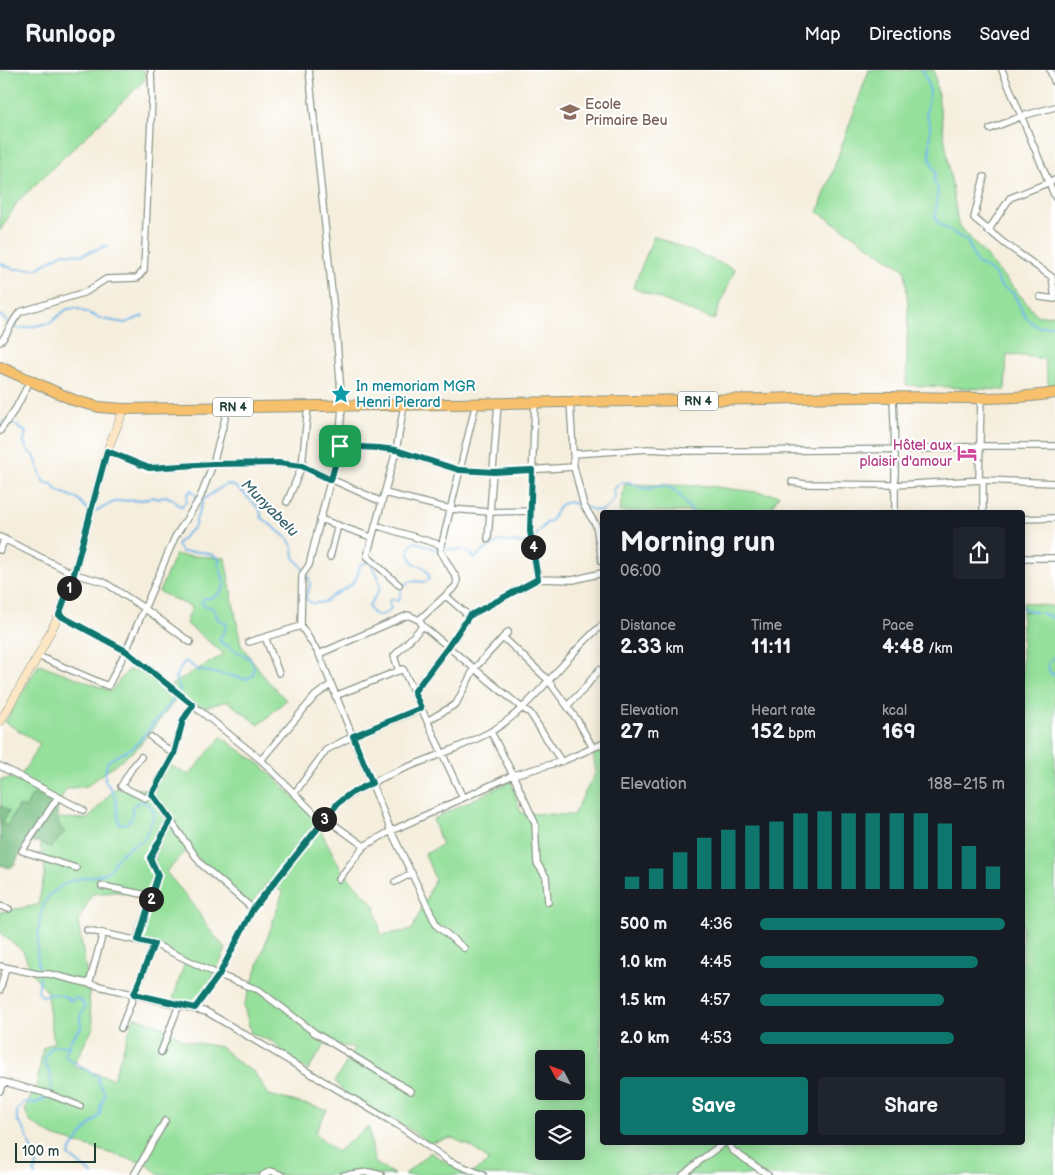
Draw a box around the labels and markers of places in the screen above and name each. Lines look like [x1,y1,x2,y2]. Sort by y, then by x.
place label: Ecole Primaire Beu [585,96,667,129]
school or university icon: Ecole Primaire Beu [559,101,581,123]
place label: In memoriam MGR Henri Pierard [356,378,476,411]
place icon: In memoriam MGR Henri Pierard [330,383,352,405]
pin [319,425,361,467]
place label: Hôtel aux plaisir d'amour [860,437,953,470]
hotel icon: Hôtel aux plaisir d'amour [956,442,978,464]
pin: 4 [520,534,546,560]
pin: 1 [56,576,82,600]
pin: 3 [312,806,336,832]
pin: 2 [138,886,164,912]

